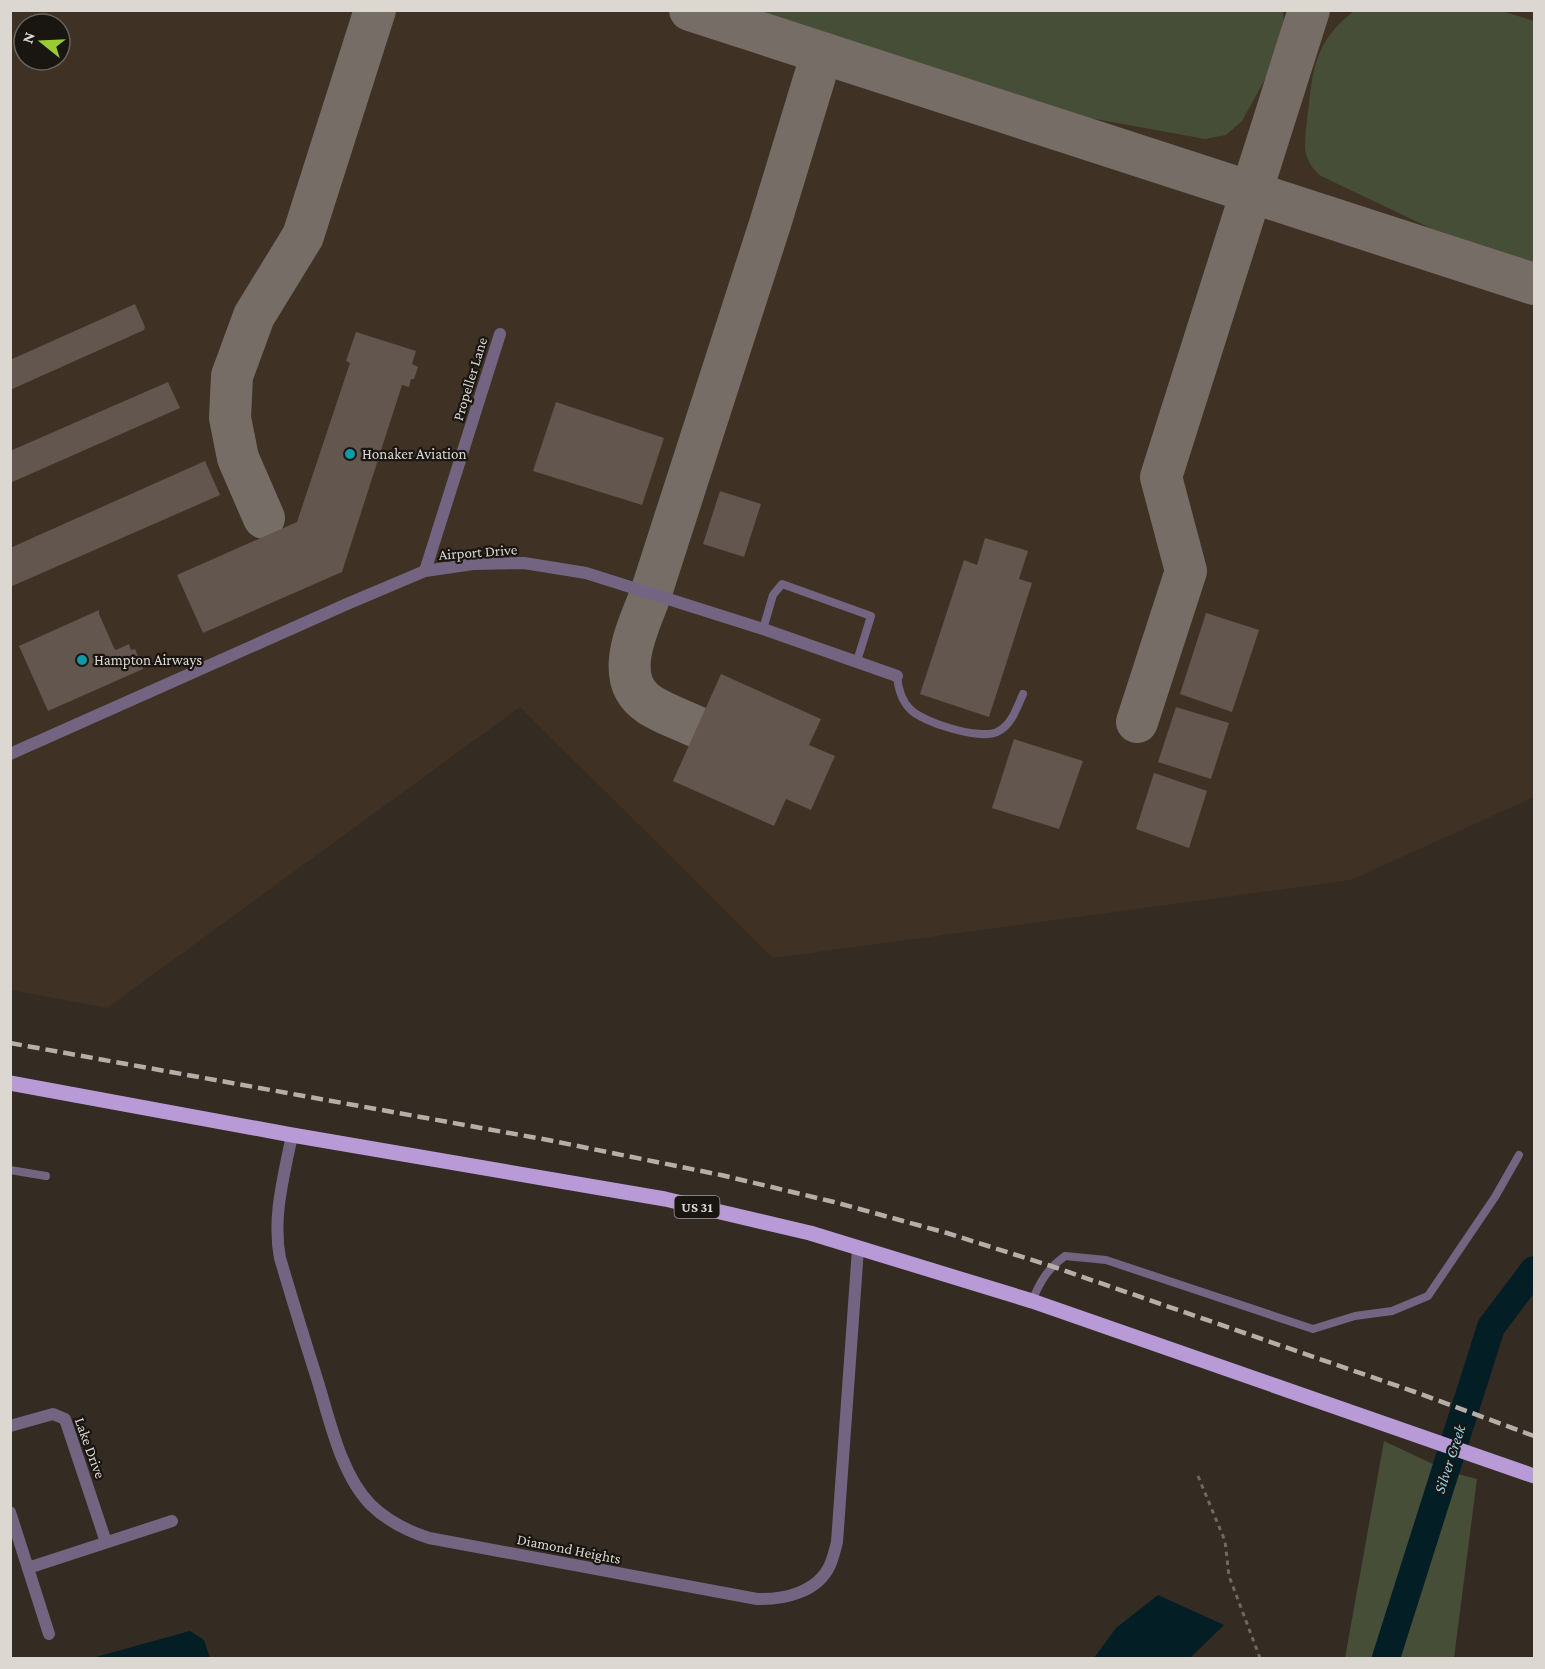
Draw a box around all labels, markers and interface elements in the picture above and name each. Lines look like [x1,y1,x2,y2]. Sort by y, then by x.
north arrow [12,12,72,72]
text: N [18,30,38,45]
street label: Propeller Lane [450,335,491,423]
place label: Honaker Aviation [362,446,467,462]
marker: Honaker Aviation [343,447,357,461]
street label: Airport Drive [438,541,518,564]
place label: Hampton Airways [94,652,202,669]
marker: Hampton Airways [75,653,89,667]
road number: US 31 [674,1196,720,1218]
street label: Lake Drive [72,1415,109,1481]
water label: Silver Creek [1430,1422,1469,1495]
street label: Diamond Heights [516,1531,622,1568]

